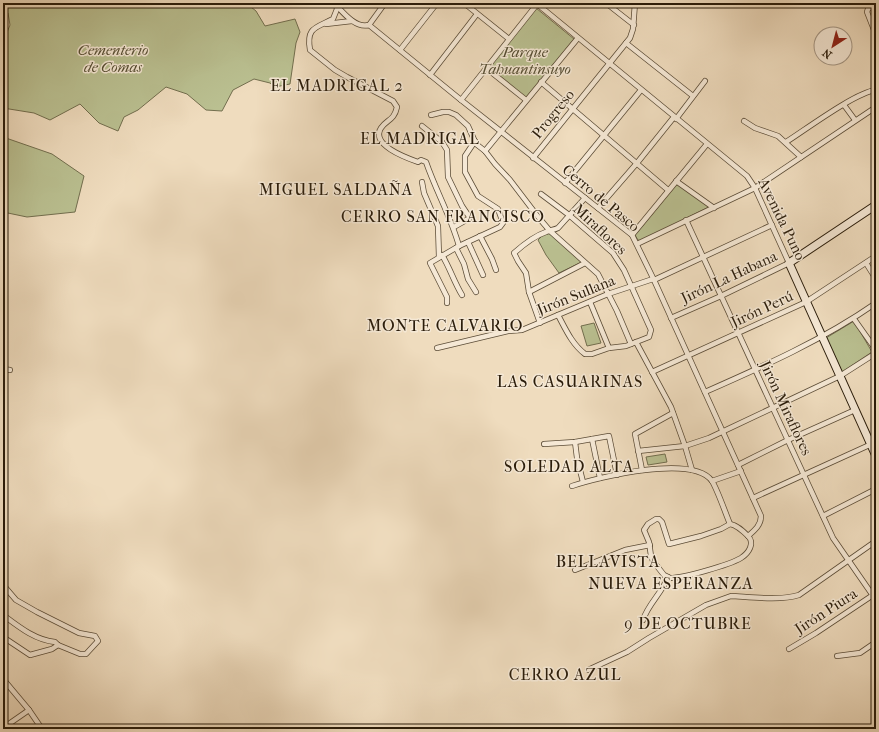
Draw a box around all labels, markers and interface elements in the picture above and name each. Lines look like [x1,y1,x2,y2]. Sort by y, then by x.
north arrow [813,26,853,66]
park label: Cementerio de Comas [78,41,148,76]
park label: Parque Tahuantinsuyo [479,43,571,78]
text: N [820,46,835,61]
district label: EL MADRIGAL 2 [270,76,404,95]
street label: Progreso [528,86,578,142]
district label: EL MADRIGAL [360,129,480,148]
street label: Cerro de Pasco [559,160,644,236]
street label: Avenida Puno [754,174,810,263]
district label: MIGUEL SALDAÑA [259,180,413,199]
street label: Miraflores [569,200,631,259]
district label: CERRO SAN FRANCISCO [341,207,545,226]
street label: Jirón La Habana [677,246,781,308]
street label: Jirón Sullana [533,271,619,319]
street label: Jirón Perú [727,287,796,332]
district label: MONTE CALVARIO [367,316,523,335]
street label: Jirón Miraflores [756,357,816,459]
district label: LAS CASUARINAS [497,372,643,391]
district label: SOLEDAD ALTA [504,457,634,476]
district label: BELLAVISTA [556,552,660,571]
district label: NUEVA ESPERANZA [588,574,754,593]
street label: Jirón Piura [791,584,861,638]
district label: 9 DE OCTUBRE [624,614,752,633]
district label: CERRO AZUL [509,665,621,684]

